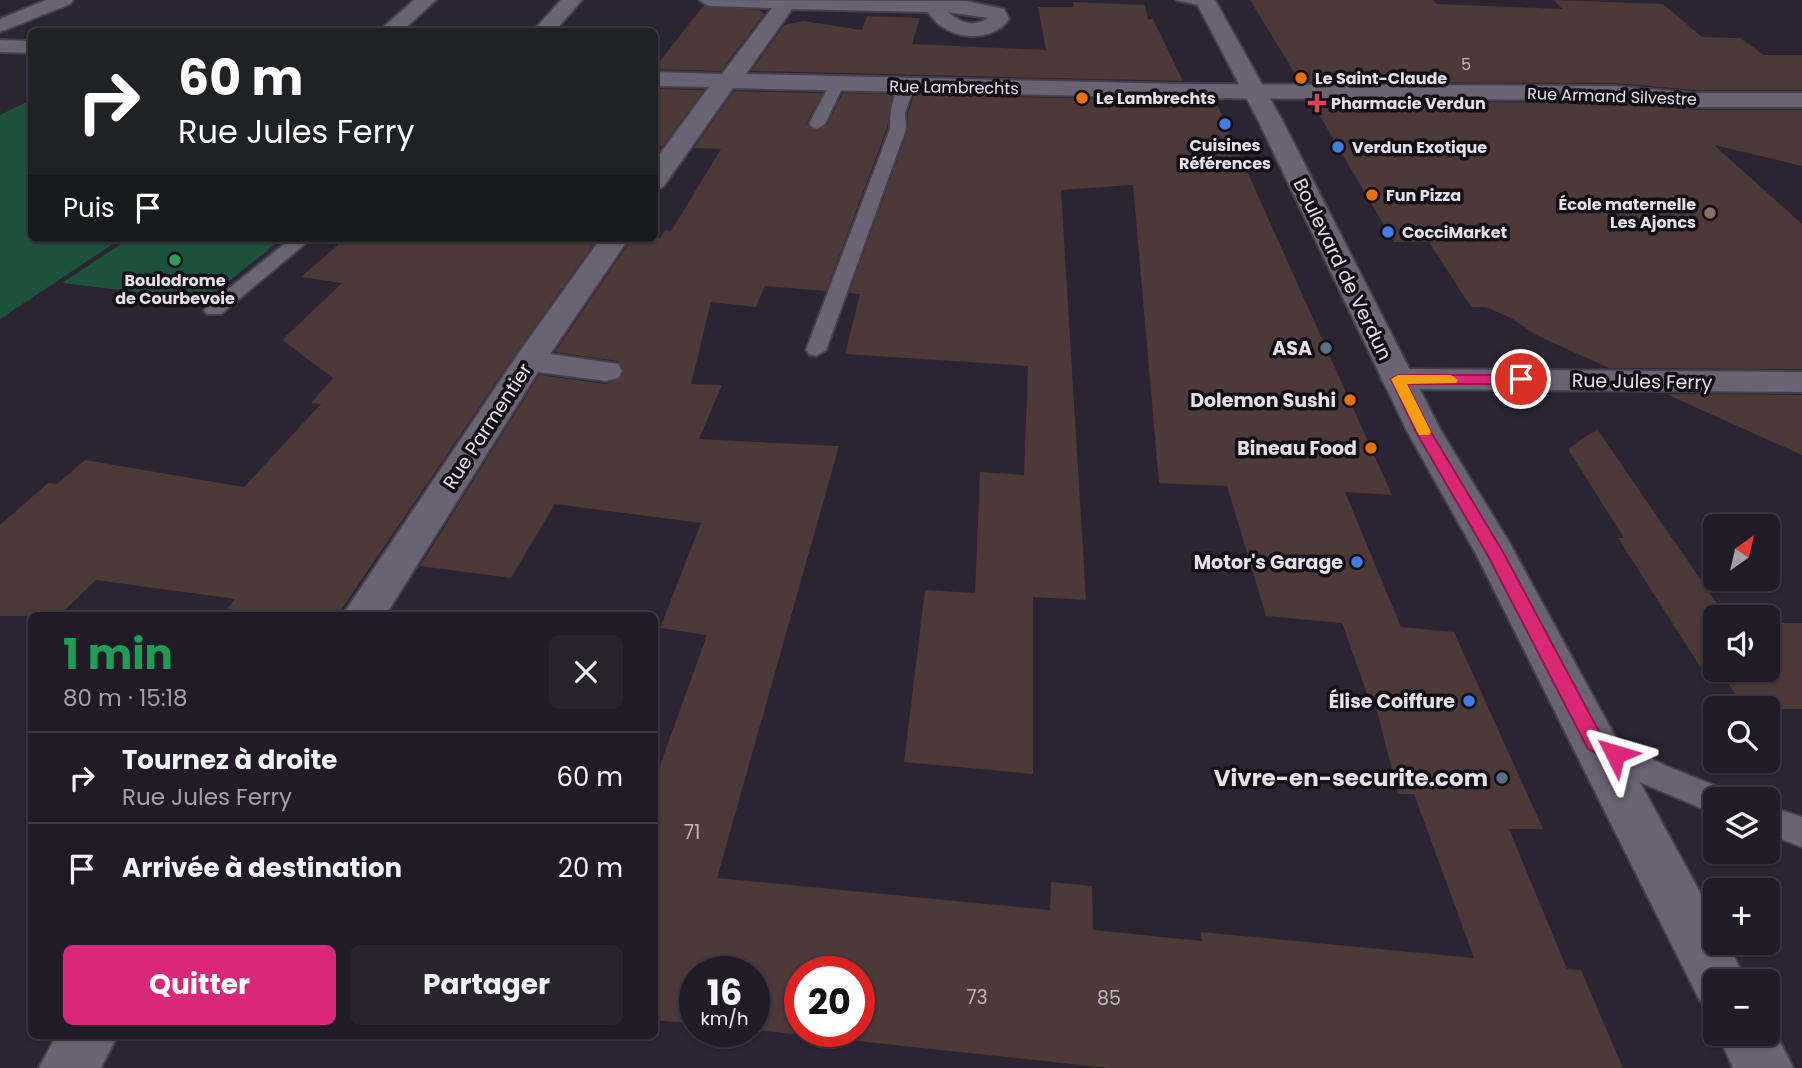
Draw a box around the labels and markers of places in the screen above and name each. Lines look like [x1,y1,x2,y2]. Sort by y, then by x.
place label: Le Saint-Claude [1315,67,1447,90]
marker: Le Saint-Claude [1293,70,1309,86]
place label: Le Lambrechts [1096,87,1216,110]
marker: Le Lambrechts [1074,90,1090,106]
place label: Pharmacie Verdun [1331,92,1486,115]
marker: Pharmacie Verdun [1309,95,1325,111]
marker: Cuisines Références [1217,116,1233,132]
place label: Cuisines Références [1179,134,1271,175]
place label: Verdun Exotique [1352,136,1487,159]
marker: Verdun Exotique [1330,139,1346,155]
place label: Fun Pizza [1386,184,1461,207]
marker: Fun Pizza [1364,187,1380,203]
place label: École maternelle Les Ajoncs [1559,193,1696,234]
marker: École maternelle Les Ajoncs [1702,205,1718,221]
place label: CocciMarket [1402,221,1507,244]
marker: CocciMarket [1380,224,1396,240]
marker: Boulodrome de Courbevoie [167,252,183,268]
place label: Boulodrome de Courbevoie [115,269,235,310]
place label: ASA [1272,335,1312,362]
marker: ASA [1318,340,1334,356]
pin [1491,349,1551,409]
place label: Dolemon Sushi [1190,387,1336,414]
marker: Dolemon Sushi [1342,392,1358,408]
place label: Bineau Food [1237,435,1357,462]
marker: Bineau Food [1363,440,1379,456]
place label: Motor's Garage [1194,549,1343,576]
marker: Motor's Garage [1349,554,1365,570]
place label: Élise Coiffure [1329,688,1455,715]
marker: Élise Coiffure [1461,693,1477,709]
place label: Vivre-en-securite.com [1214,762,1488,794]
marker: Vivre-en-securite.com [1494,770,1510,786]

